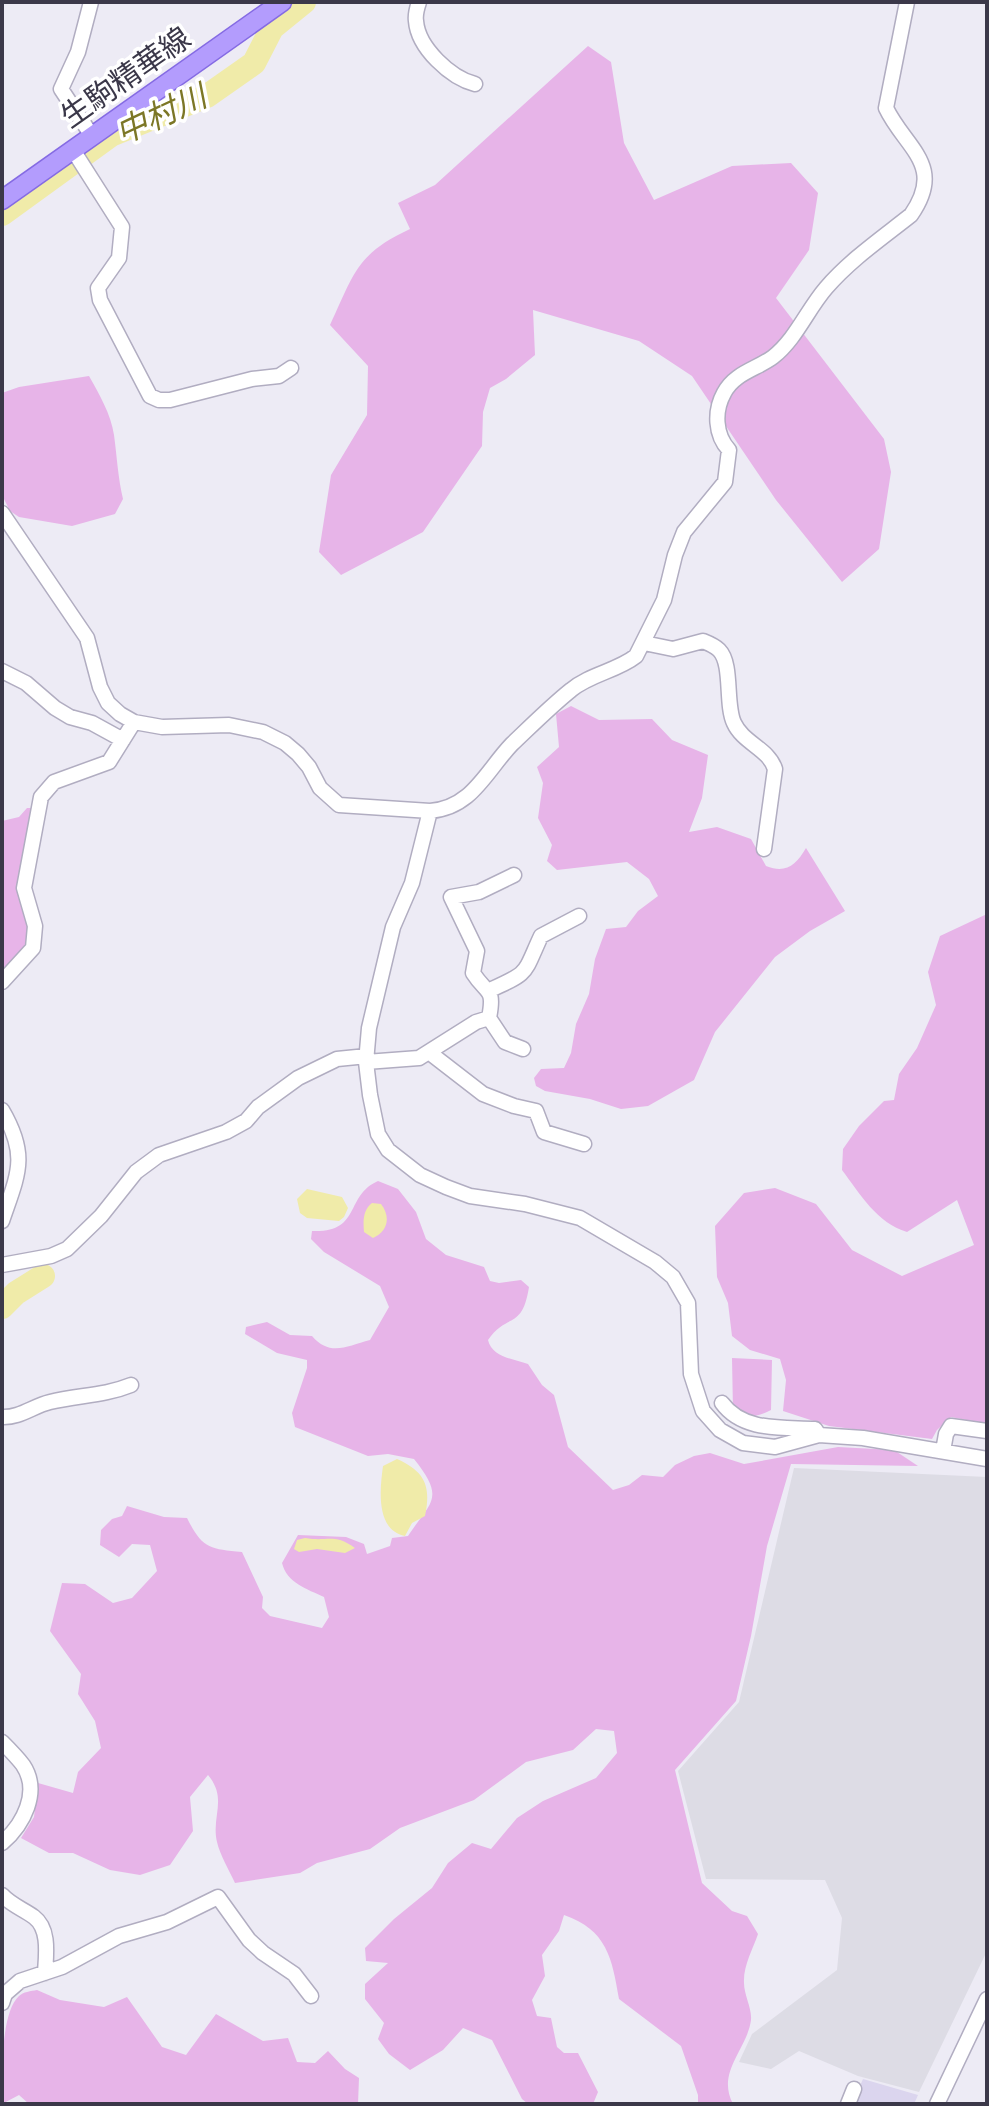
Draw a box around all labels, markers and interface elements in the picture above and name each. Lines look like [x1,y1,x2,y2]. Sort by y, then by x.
street label: 生駒精華線 [54,20,198,136]
water label: 中村川 [109,76,215,153]

